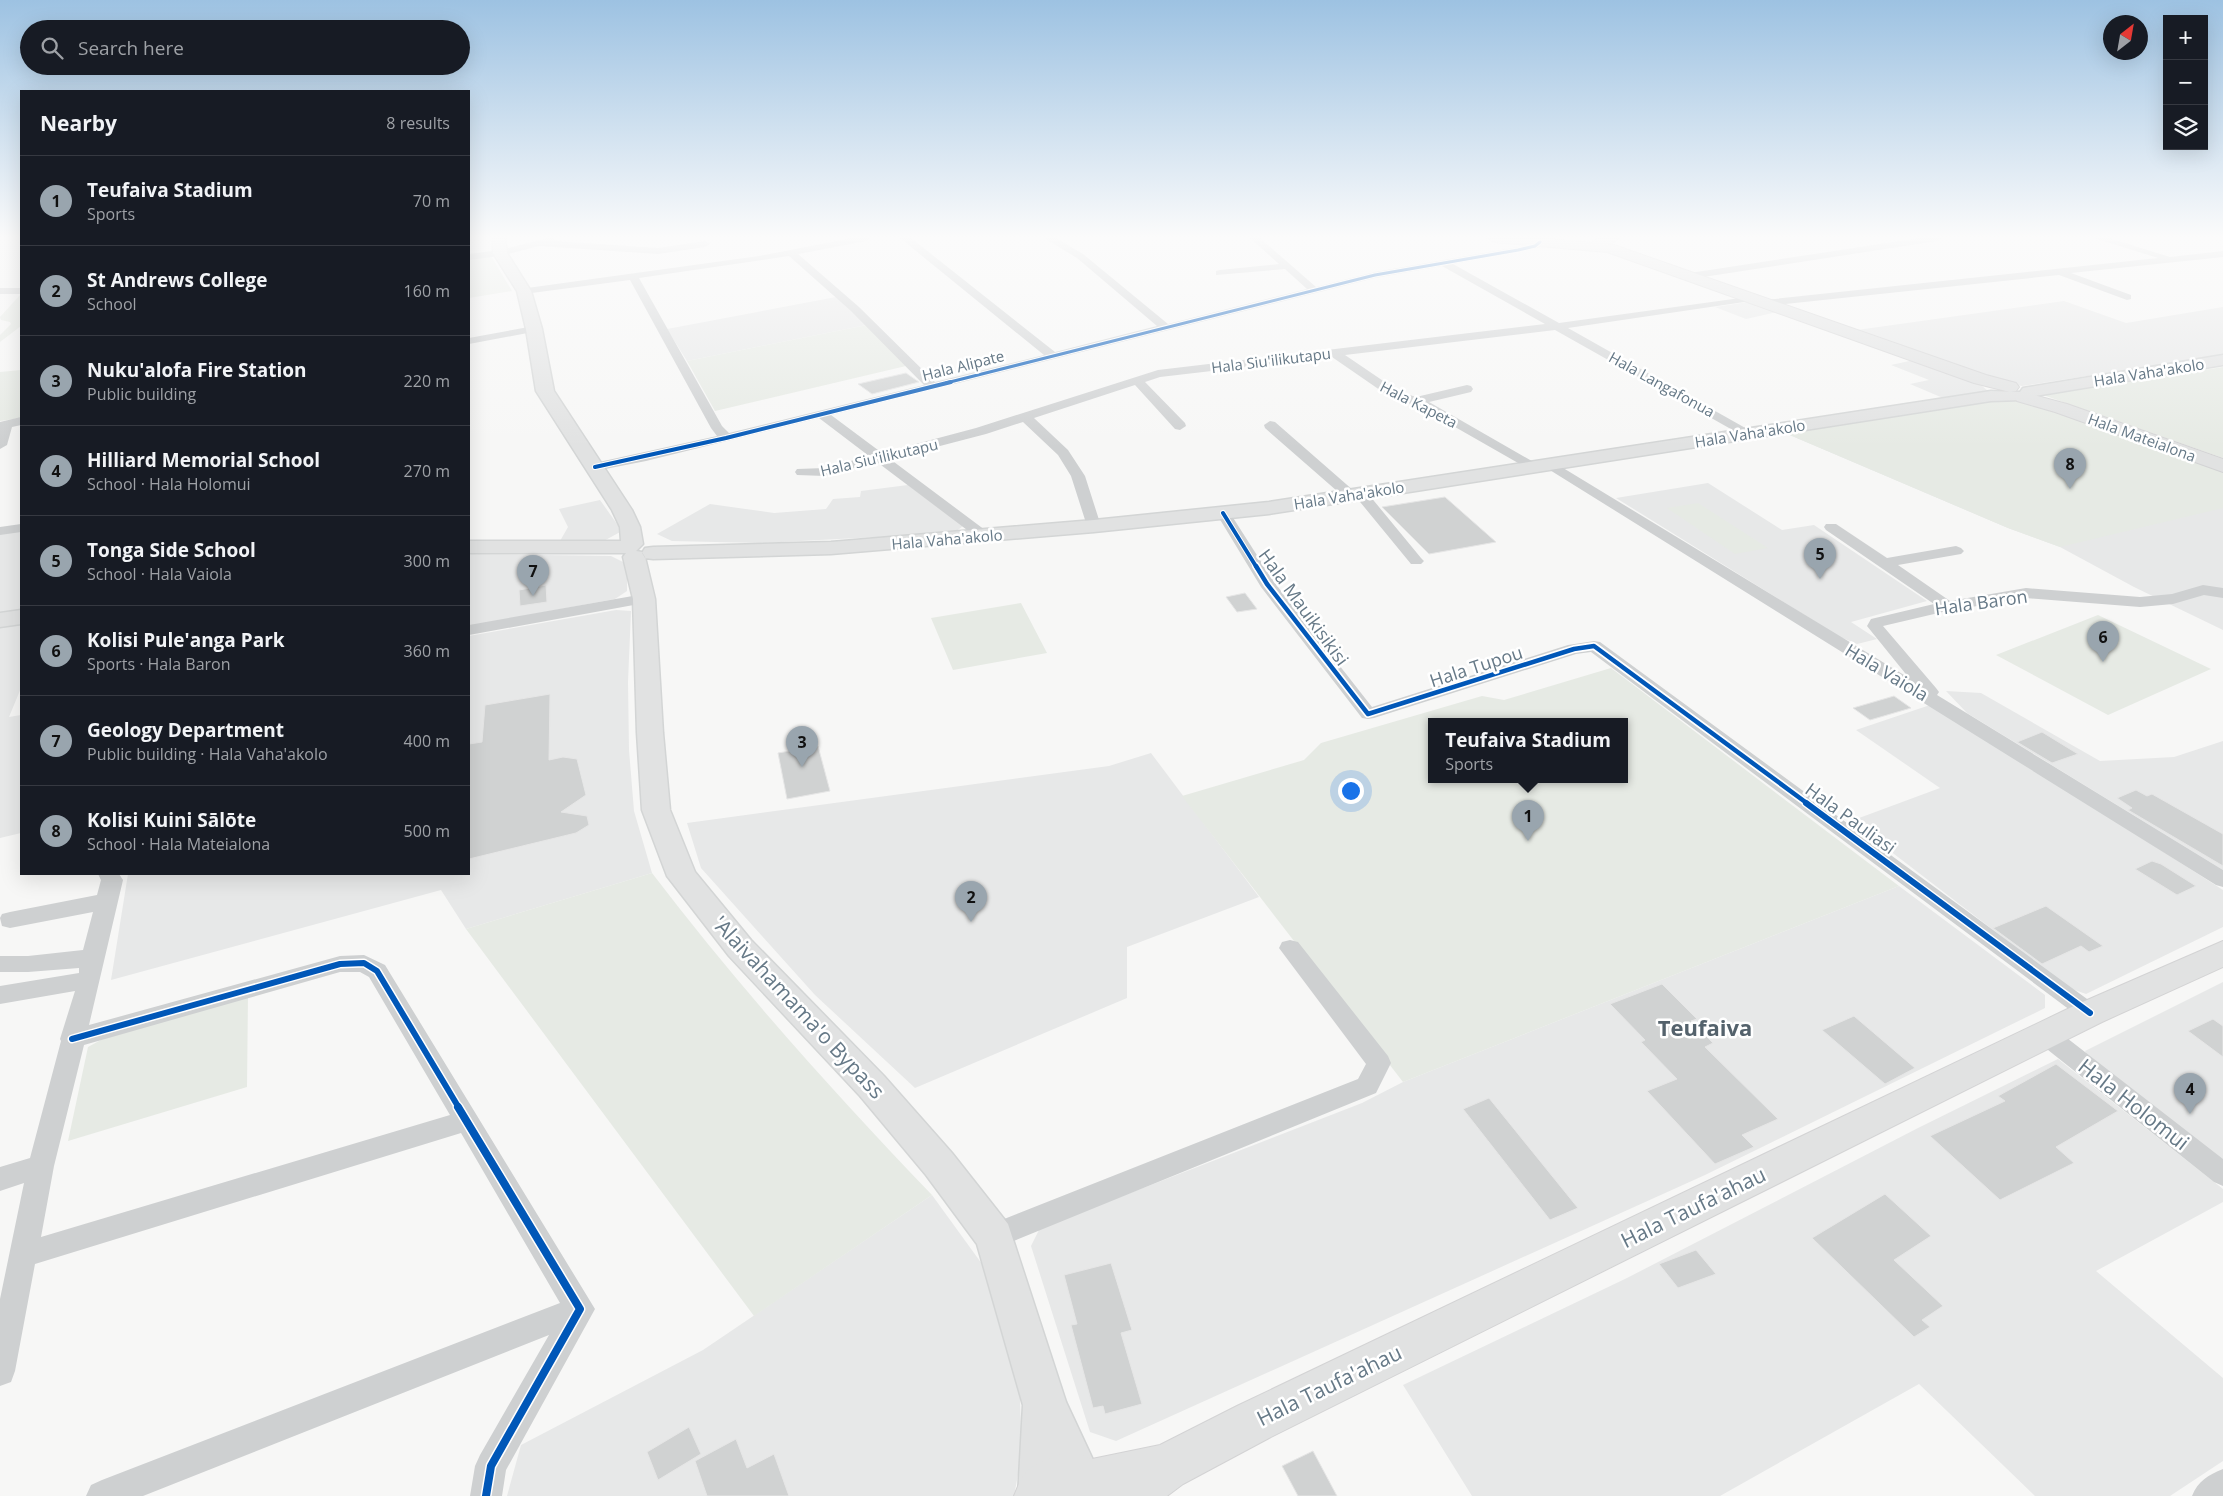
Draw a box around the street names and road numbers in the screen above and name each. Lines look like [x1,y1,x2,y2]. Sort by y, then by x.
street label: Hala Siu'ilikutapu [1210,343,1332,377]
street label: Hala Alipate [920,345,1006,385]
street label: Hala Langafonua [1606,347,1718,421]
street label: Hala Vaha'akolo [2092,353,2206,391]
street label: Hala Kapeta [1377,376,1461,432]
street label: Hala Mateialona [2085,408,2199,466]
street label: Hala Vaha'akolo [1693,414,1807,452]
street label: Hala Siu'ilikutapu [818,434,940,480]
street label: Hala Vaha'akolo [1292,476,1406,514]
street label: Hala Vaha'akolo [891,524,1003,554]
street label: Hala Mauikisikisi [1254,544,1354,670]
street label: Hala Baron [1933,584,2029,620]
street label: Hala Vaiola [1841,638,1933,706]
street label: Hala Tupou [1426,640,1526,692]
street label: Hala Pauliasi [1801,777,1901,859]
street label: 'Alaivahamama'o Bypass [707,910,891,1104]
street label: Hala Holomui [2073,1052,2195,1156]
street label: Hala Taufa'ahau [1616,1160,1770,1254]
street label: Hala Taufa'ahau [1252,1338,1406,1432]

